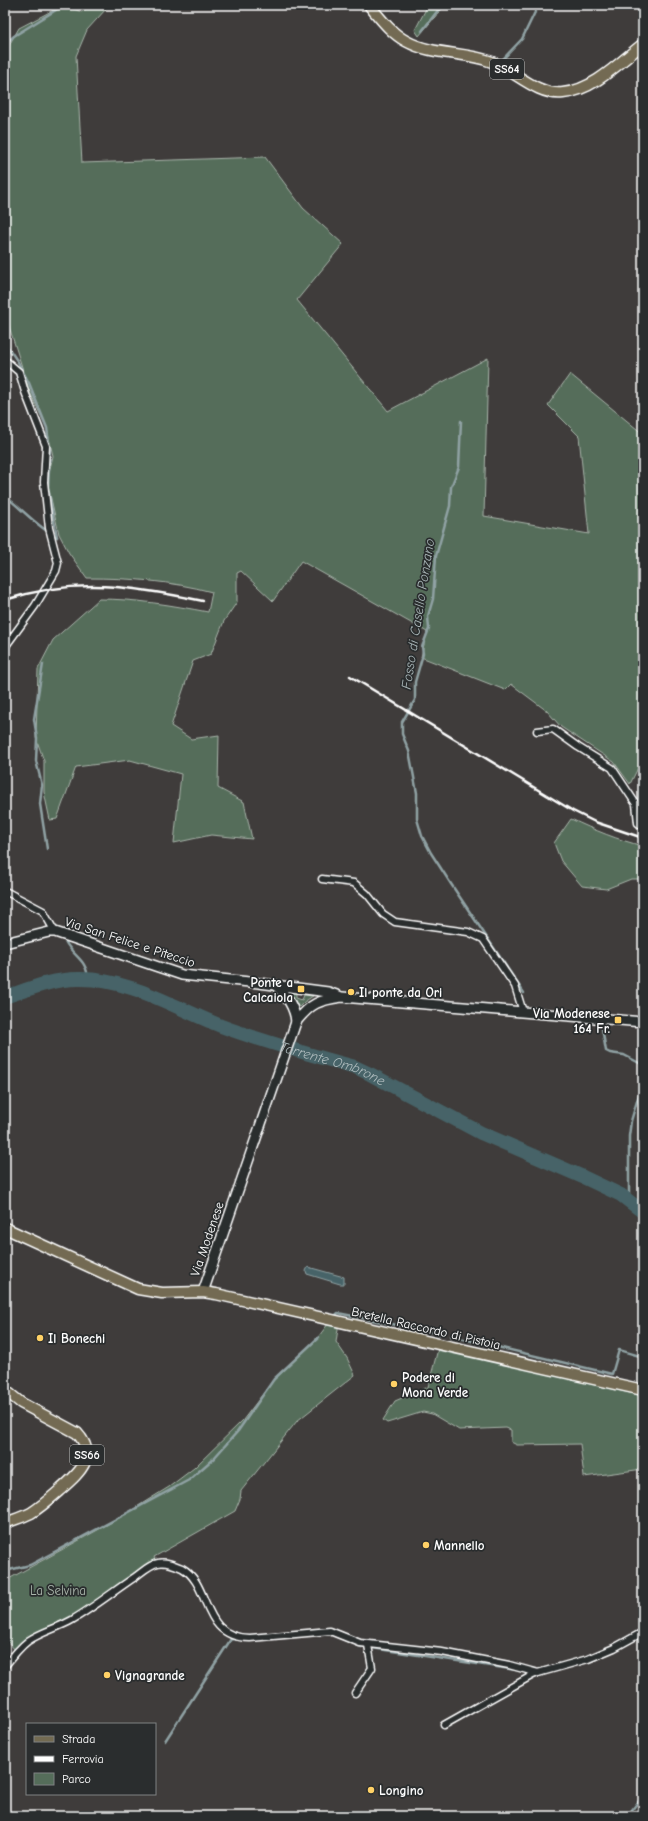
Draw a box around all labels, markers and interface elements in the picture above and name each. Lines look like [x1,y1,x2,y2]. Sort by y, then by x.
road number: SS64 [490,59,524,79]
water label: Fosso di Casello Ponzano [398,537,438,691]
street label: Via San Felice e Piteccio [63,914,197,970]
place label: Ponte a Calcaiola [243,975,293,1005]
marker: Ponte a Calcaiola [296,984,306,994]
place label: Il ponte da Ori [359,985,442,1000]
marker: Il ponte da Ori [346,987,356,997]
place label: Via Modenese 164 Fr. [533,1006,611,1036]
marker: Via Modenese 164 Fr. [613,1015,623,1025]
water label: Torrente Ombrone [278,1038,388,1089]
street label: Via Modenese [187,1199,227,1278]
street label: Bretella Raccordo di Pistoia [350,1304,502,1352]
place label: Il Bonechi [48,1331,105,1346]
marker: Il Bonechi [35,1333,45,1343]
place label: Podere di Mona Verde [402,1370,469,1400]
marker: Podere di Mona Verde [389,1379,399,1389]
road number: SS66 [70,1445,104,1465]
place label: Mannello [434,1538,485,1553]
marker: Mannello [421,1540,431,1550]
park label: La Selvina [30,1583,86,1598]
place label: Vignagrande [115,1668,185,1683]
marker: Vignagrande [102,1670,112,1680]
legend [26,1723,156,1795]
text: Strada [62,1732,95,1746]
text: Ferrovia [62,1752,104,1766]
text: Parco [62,1772,91,1786]
place label: Longino [379,1783,424,1798]
marker: Longino [366,1785,376,1795]

